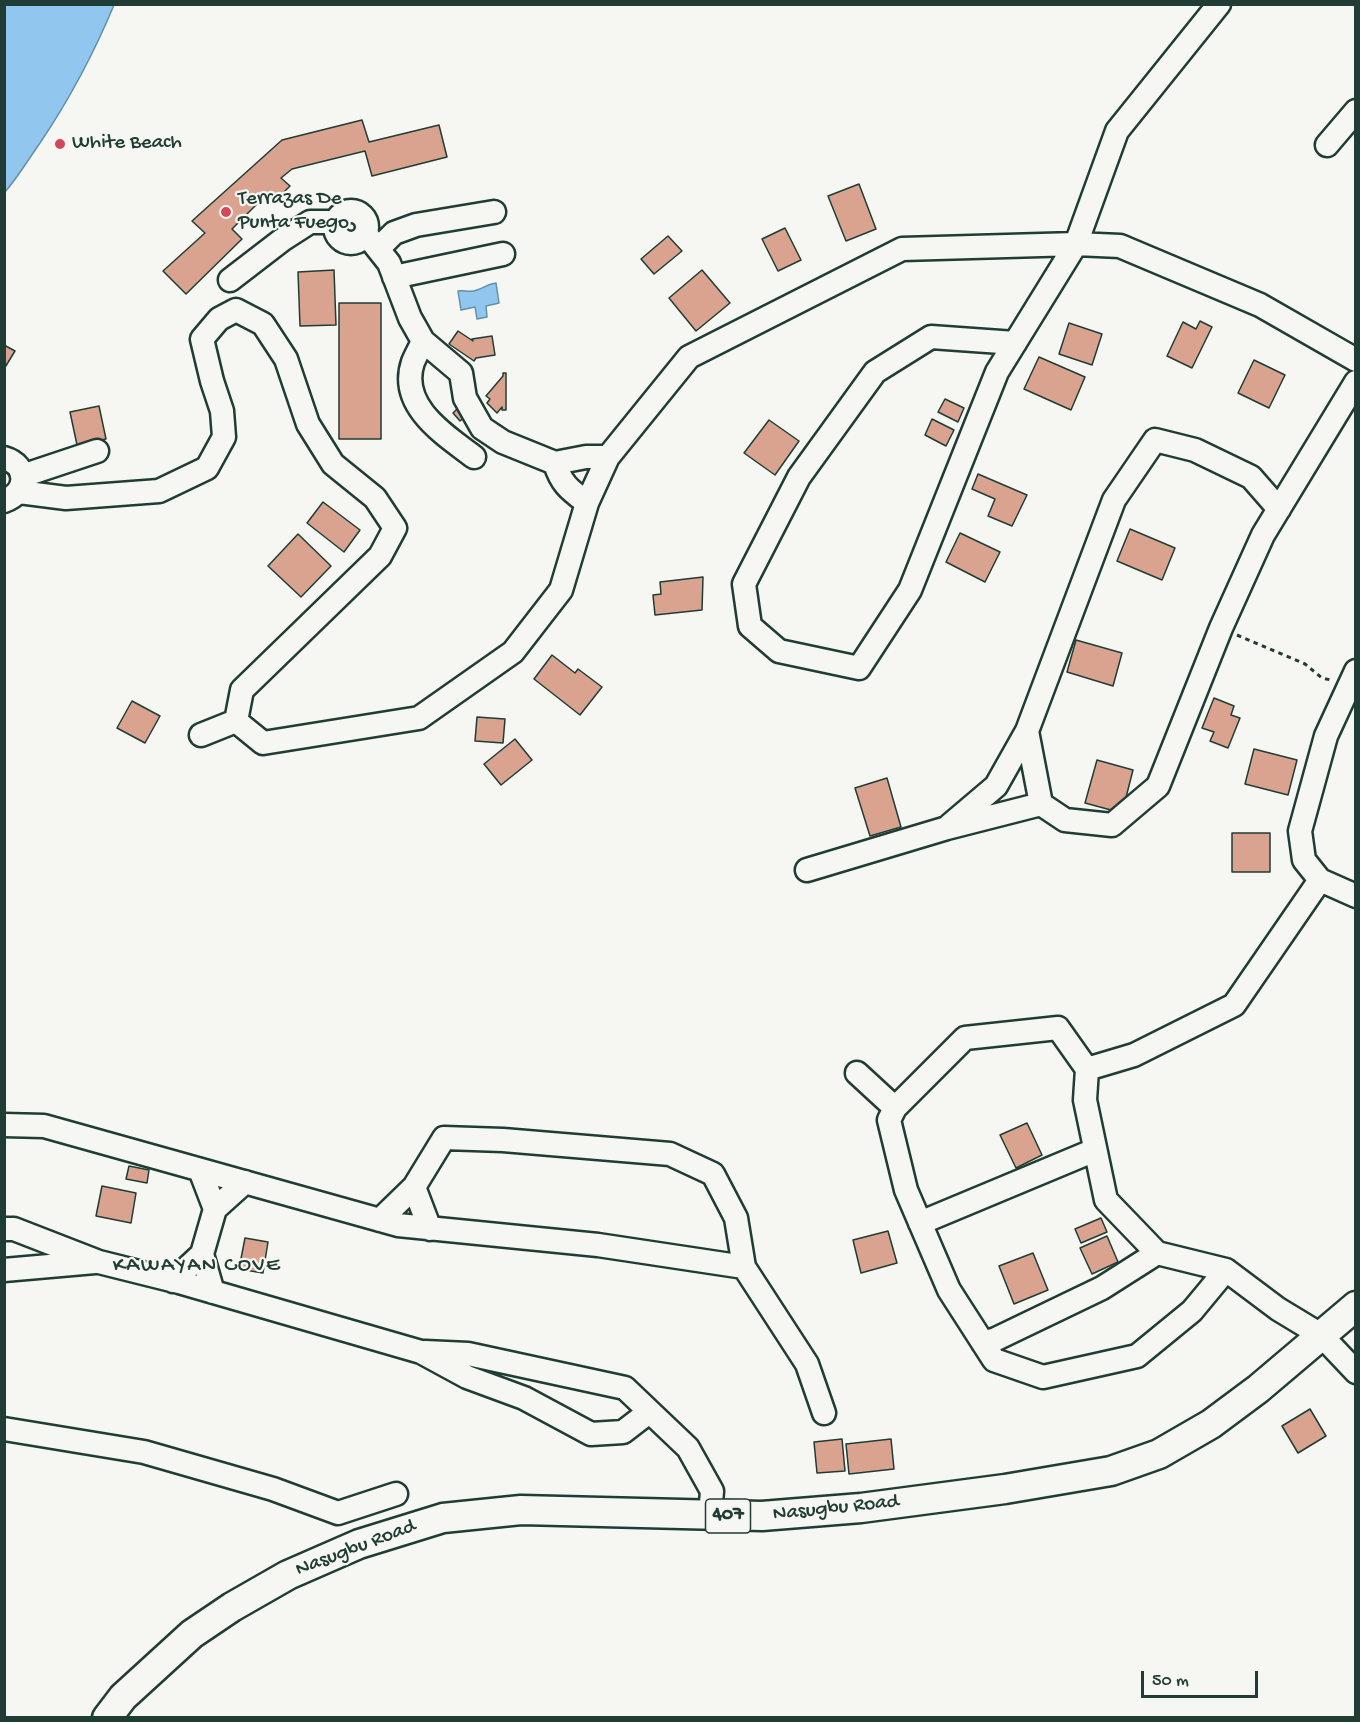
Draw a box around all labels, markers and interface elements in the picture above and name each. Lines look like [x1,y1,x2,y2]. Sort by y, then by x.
place label: White Beach [72,131,182,157]
marker: White Beach [53,137,67,151]
place label: Terrazas De Punta Fuego [238,187,349,237]
marker: Terrazas De Punta Fuego [219,205,233,219]
district label: KAWAYAN COVE [113,1254,281,1280]
street label: Nasugbu Road [772,1490,900,1528]
road number: 407 [706,1499,750,1533]
street label: Nasugbu Road [292,1515,420,1583]
scale bar [1144,1659,1261,1697]
text: 50 m [1152,1671,1189,1692]

